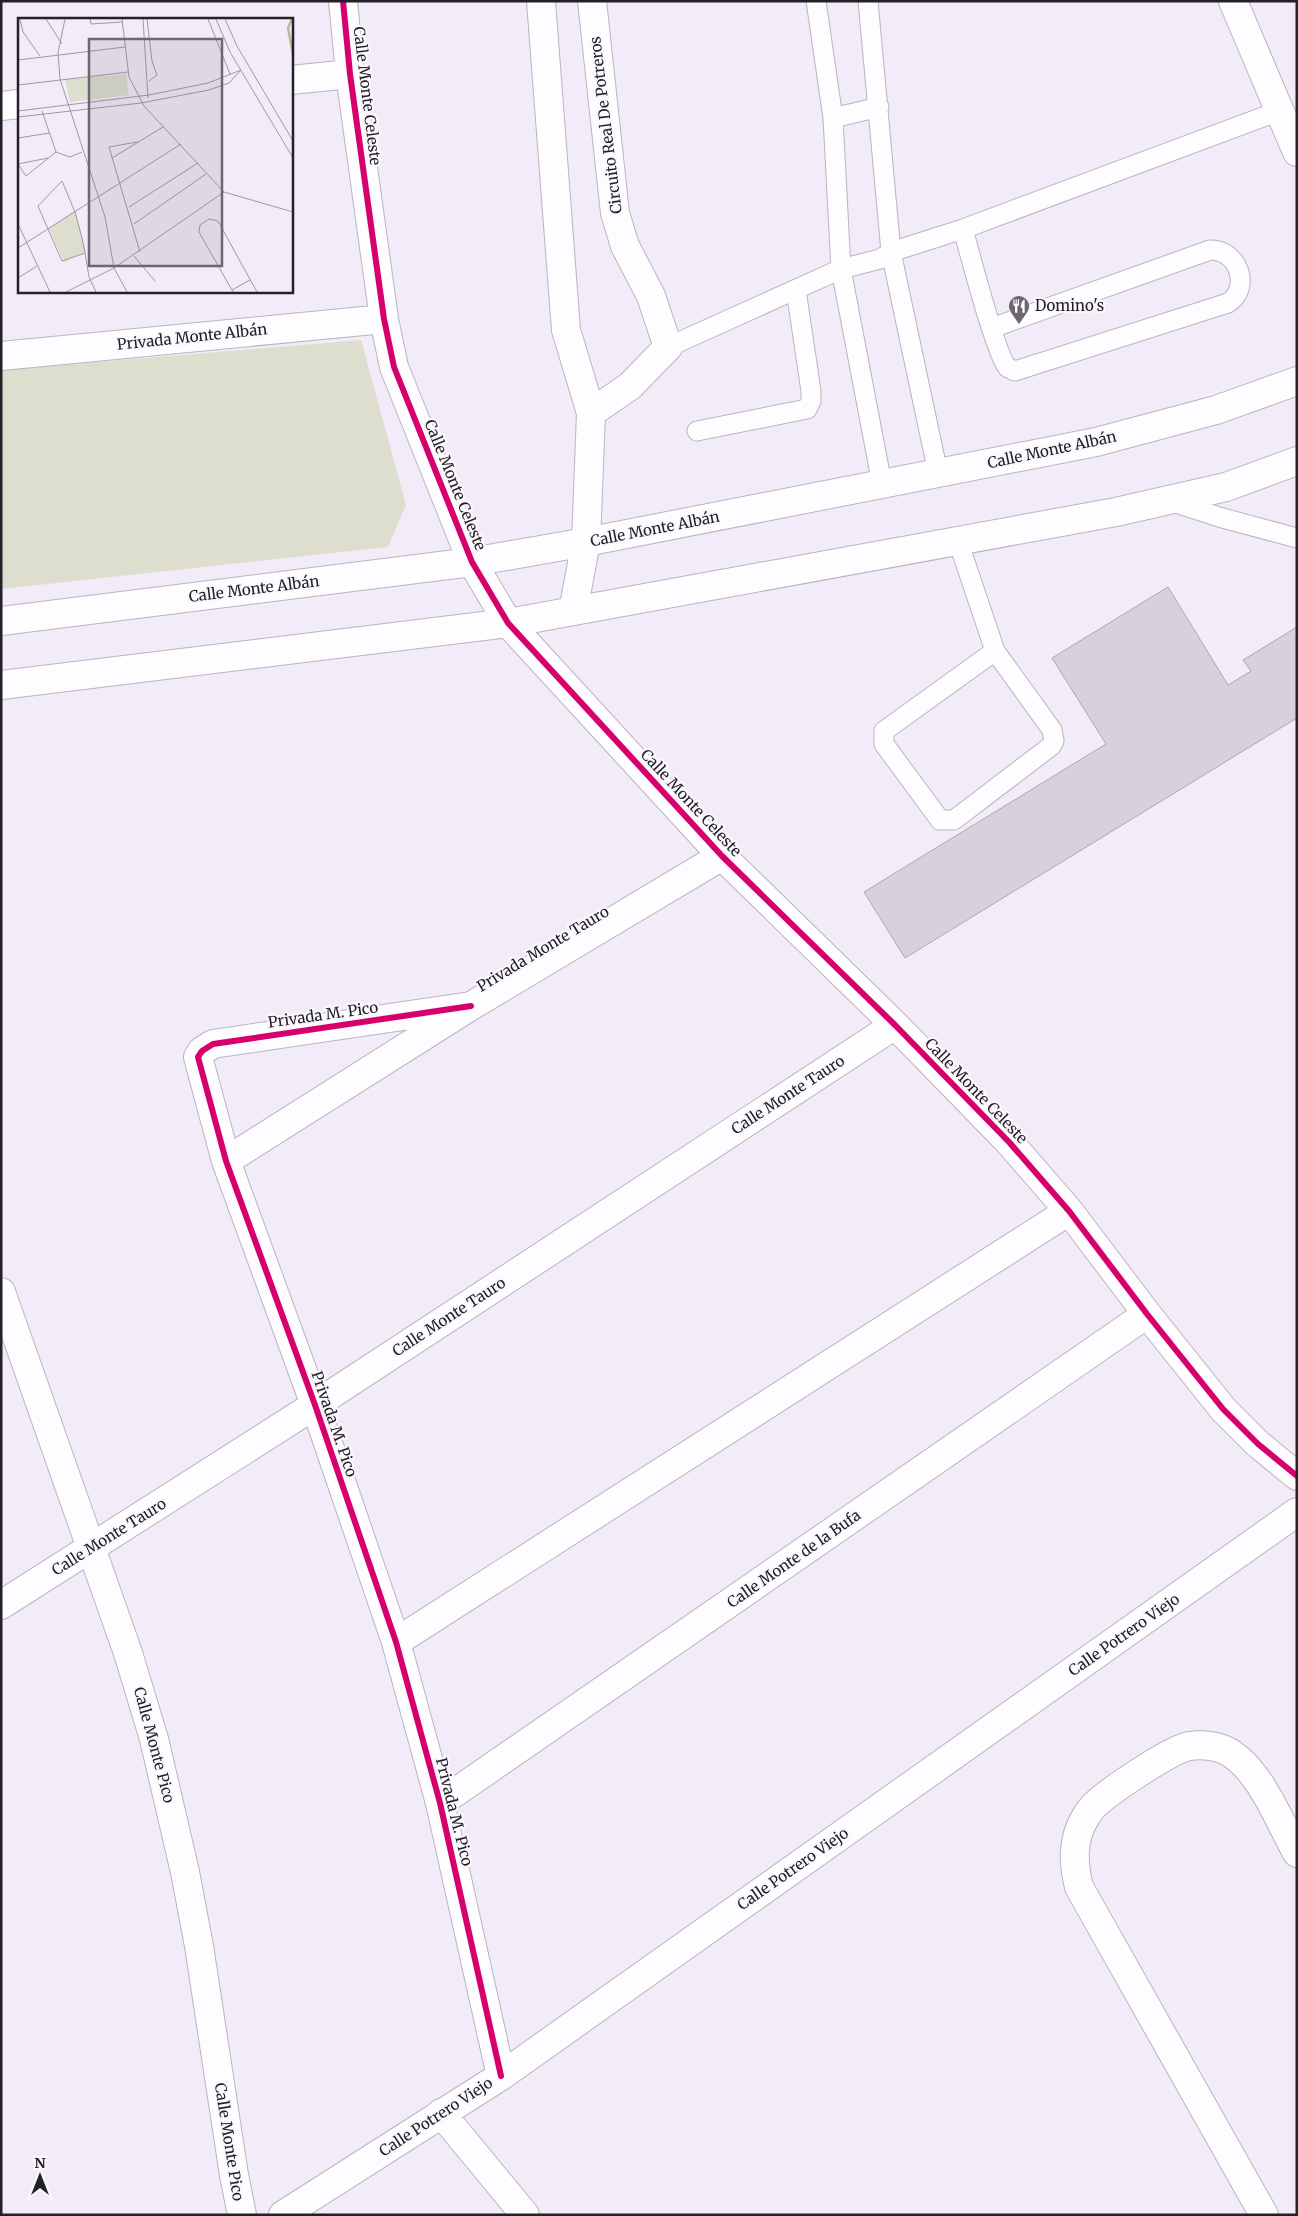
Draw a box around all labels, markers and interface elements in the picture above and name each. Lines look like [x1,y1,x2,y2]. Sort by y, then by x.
inset map [18,18,292,292]
street label: Calle Monte Celeste [350,25,385,167]
street label: Circuito Real De Potreros [585,35,626,215]
restaurant icon: Domino's [1007,294,1031,325]
place label: Domino's [1035,296,1104,315]
street label: Privada Monte Albán [116,319,268,354]
street label: Calle Monte Celeste [421,417,490,553]
street label: Calle Monte Albán [986,427,1118,472]
street label: Calle Monte Albán [589,507,721,550]
street label: Calle Monte Albán [188,571,320,606]
street label: Calle Monte Celeste [637,745,746,860]
street label: Privada Monte Tauro [473,901,613,996]
street label: Privada M. Pico [267,997,379,1032]
street label: Calle Monte Celeste [921,1034,1032,1148]
street label: Calle Monte Tauro [728,1051,848,1138]
street label: Calle Monte Tauro [389,1273,509,1360]
street label: Privada M. Pico [307,1368,362,1480]
street label: Calle Monte Tauro [48,1494,170,1579]
street label: Calle Monte de la Bufa [723,1505,864,1612]
street label: Calle Potrero Viejo [1064,1589,1183,1680]
street label: Calle Monte Pico [130,1685,179,1805]
street label: Privada M. Pico [432,1756,477,1868]
street label: Calle Potrero Viejo [733,1823,852,1914]
street label: Calle Potrero Viejo [375,2073,496,2160]
street label: Calle Monte Pico [211,2081,248,2203]
north arrow [15,2151,65,2201]
text: N [34,2154,46,2172]

